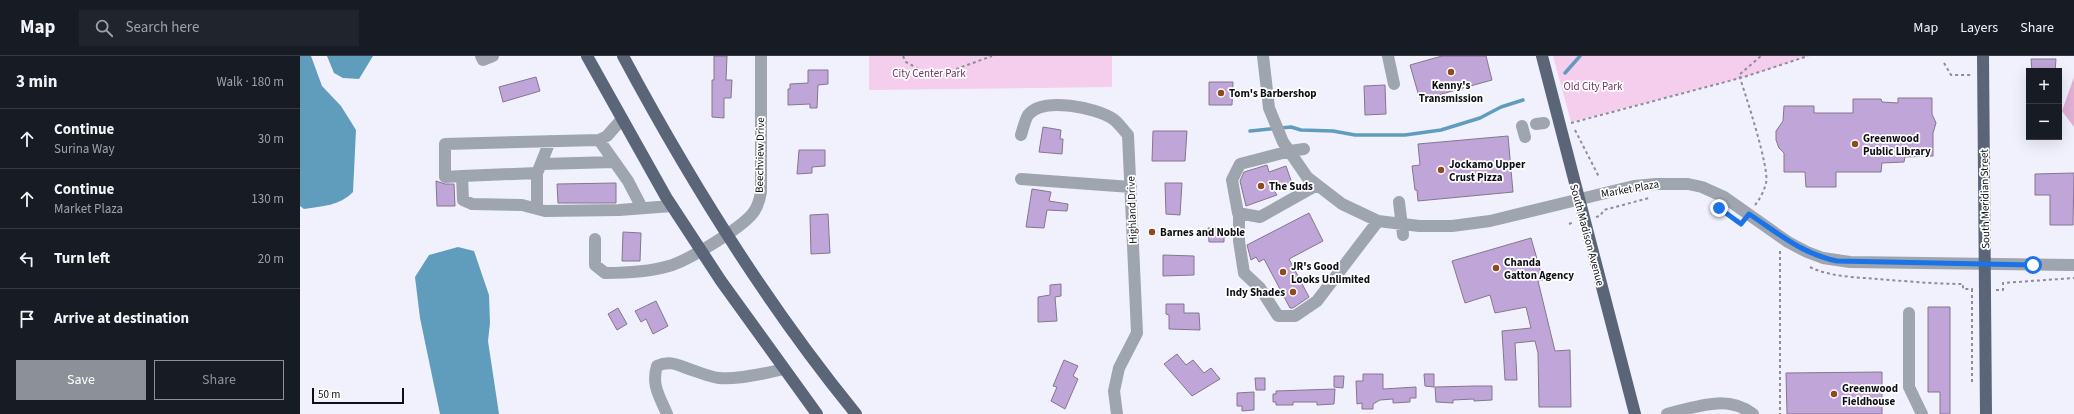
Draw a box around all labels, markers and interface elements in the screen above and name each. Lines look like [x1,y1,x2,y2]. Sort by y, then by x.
search box [79,10,359,46]
text: Map [20,14,55,41]
icon: search [93,17,115,39]
text: Search here [125,17,199,38]
text: Map [1913,18,1938,38]
text: Layers [1960,18,1998,38]
text: Share [2020,18,2054,38]
park label: City Center Park [892,66,966,81]
marker: Kenny's Transmission [1446,67,1456,77]
map controls [2026,68,2062,140]
button: + [2026,68,2062,104]
text: 3 min [16,70,57,94]
text: Walk · 180 m [216,73,284,91]
place label: Kenny's Transmission [1419,78,1483,106]
park label: Old City Park [1563,79,1623,94]
place label: Tom's Barbershop [1229,86,1317,101]
marker: Tom's Barbershop [1216,88,1226,98]
button: − [2026,104,2062,140]
street label: Beechview Drive [752,116,768,193]
text: Continue [54,119,114,140]
icon: ahead [16,128,38,150]
text: 30 m [258,130,284,148]
place label: Greenwood Public Library [1863,131,1931,159]
marker: Greenwood Public Library [1850,139,1860,149]
text: Surina Way [54,140,115,158]
street label: South Meridian Street [1977,149,1993,249]
place label: Jockamo Upper Crust Pizza [1449,157,1526,185]
marker: Jockamo Upper Crust Pizza [1436,165,1446,175]
street label: Highland Drive [1123,175,1141,244]
street label: Market Plaza [1600,177,1660,201]
text: Continue [54,179,114,200]
place label: The Suds [1269,179,1313,194]
marker: The Suds [1256,181,1266,191]
street label: South Madison Avenue [1566,182,1608,288]
icon: ahead [16,188,38,210]
text: 130 m [251,190,284,208]
route end [1710,199,1728,217]
text: Market Plaza [54,200,123,218]
place label: Barnes and Noble [1160,225,1245,240]
marker: Barnes and Noble [1147,227,1157,237]
icon: left [16,248,38,270]
text: Turn left [54,248,110,269]
text: 20 m [258,250,284,268]
place label: Chanda Gatton Agency [1504,255,1574,283]
route start [2024,256,2042,274]
place label: JR's Good Looks Unlimited [1291,259,1370,287]
marker: Chanda Gatton Agency [1491,263,1501,273]
marker: JR's Good Looks Unlimited [1278,267,1288,277]
place label: Indy Shades [1226,285,1285,300]
marker: Indy Shades [1288,287,1298,297]
icon: arrive [16,308,38,330]
text: Arrive at destination [54,308,189,329]
button: Save [16,360,146,400]
button: Share [154,360,284,400]
place label: Greenwood Fieldhouse [1842,381,1898,409]
scale bar [312,386,404,405]
text: 50 m [318,387,340,402]
marker: Greenwood Fieldhouse [1829,389,1839,399]

